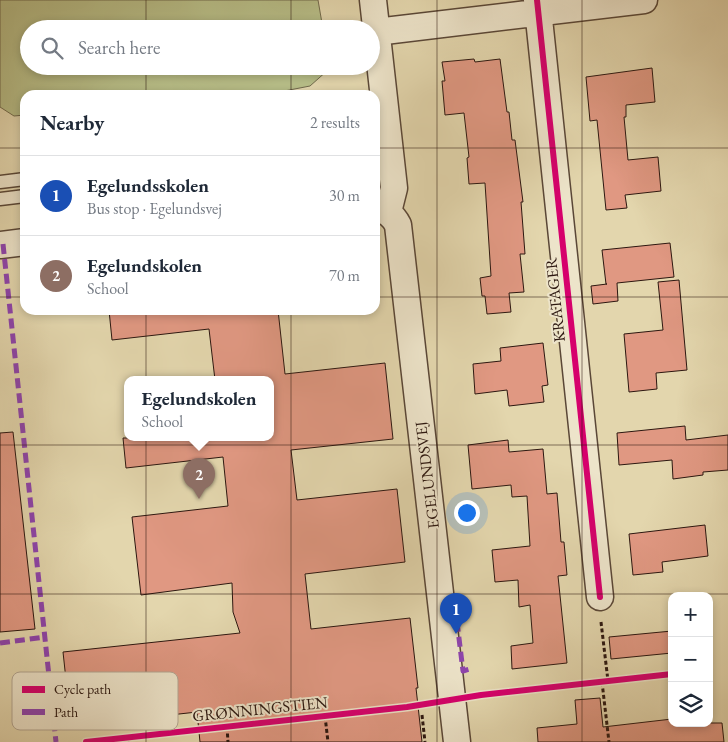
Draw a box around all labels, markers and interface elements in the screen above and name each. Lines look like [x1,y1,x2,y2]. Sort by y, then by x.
search box [20,20,380,75]
icon: search [38,34,66,62]
text: Search here [78,35,160,60]
text: Nearby [40,109,104,136]
text: 2 results [310,112,360,133]
text: Egelundsskolen [87,173,209,198]
text: 1 [52,185,60,206]
text: 30 m [329,185,360,206]
text: Bus stop · Egelundsvej [87,198,222,219]
text: Egelundskolen [87,253,202,278]
street label: KRATAGER [540,256,570,343]
text: 2 [52,265,60,286]
text: 70 m [329,265,360,286]
text: School [87,278,129,299]
popup [124,376,274,441]
text: Egelundskolen [141,386,257,411]
text: School [141,411,183,432]
street label: EGELUNDSVEJ [410,420,444,530]
pin: 2 [183,458,215,499]
your location [454,500,480,526]
map controls [668,592,713,727]
button: + [668,592,713,637]
pin: 1 [440,593,472,634]
button: − [668,637,713,682]
legend [12,672,178,730]
text: Cycle path [54,680,111,698]
button: layers [668,682,713,727]
street label: GRØNNINGSTIEN [191,691,329,727]
text: Path [54,703,78,721]

